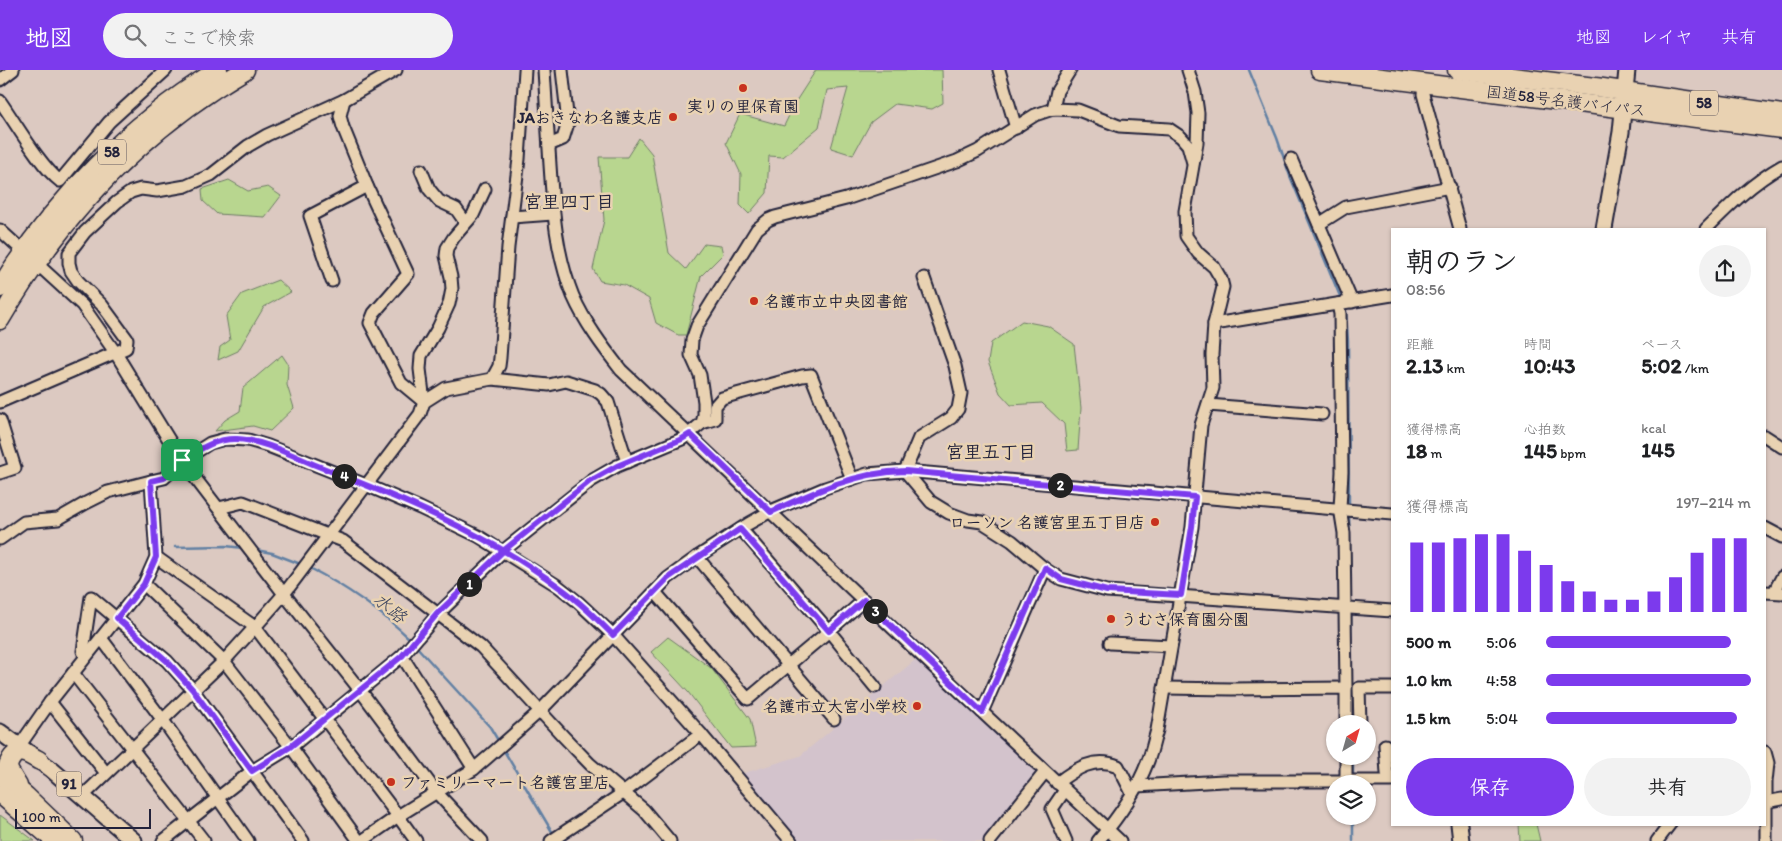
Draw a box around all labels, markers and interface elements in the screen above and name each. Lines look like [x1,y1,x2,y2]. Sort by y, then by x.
search box [103,13,453,58]
icon: search [121,21,149,49]
text: 地図 [25,23,73,52]
text: ここで検索 [161,26,256,49]
text: 地図 [1576,26,1612,48]
text: レイヤ [1640,26,1693,48]
text: 共有 [1721,26,1757,48]
marker: 実りの里保育園 [737,82,749,94]
street label: 国道58号名護バイパス [1485,82,1647,120]
road number: 58 [1690,90,1718,116]
place label: 実りの里保育園 [687,97,799,116]
place label: JAおきなわ名護支店 [516,108,663,127]
marker: JAおきなわ名護支店 [667,111,679,123]
road number: 58 [98,140,126,164]
district label: 宮里四丁目 [524,191,614,213]
text: 朝のラン [1406,244,1518,278]
button: share [1699,245,1751,297]
text: 08:56 [1406,280,1445,299]
place label: 名護市立中央図書館 [764,292,908,311]
marker: 名護市立中央図書館 [748,295,760,307]
text: 距離 [1406,336,1434,353]
text: 時間 [1524,336,1552,353]
text: ペース [1641,336,1683,353]
text: 2.13 [1406,353,1443,378]
text: 10:43 [1524,353,1576,378]
text: 5:02 [1641,353,1681,378]
text: km [1443,360,1465,377]
text: /km [1681,360,1709,377]
text: kcal [1641,420,1666,437]
text: 獲得標高 [1406,421,1462,438]
text: 心拍数 [1524,421,1566,438]
text: 145 [1641,437,1675,462]
text: 18 [1406,438,1427,463]
text: 145 [1524,438,1557,463]
pin [161,439,203,481]
district label: 宮里五丁目 [946,441,1036,463]
text: m [1427,445,1442,462]
text: bpm [1557,445,1586,462]
icon: arrive [168,446,196,474]
pin: 4 [332,464,356,488]
text: 4 [340,468,349,485]
pin: 2 [1048,472,1072,498]
text: 2 [1057,477,1064,494]
text: 197–214 m [1676,493,1751,512]
text: 獲得標高 [1406,497,1470,516]
place label: ローソン 名護宮里五丁目店 [949,513,1145,532]
marker: ローソン 名護宮里五丁目店 [1149,516,1161,528]
pin: 1 [456,572,482,596]
text: 1 [466,576,473,593]
water label: 水路 [369,588,412,629]
pin: 3 [862,598,888,624]
text: 3 [872,603,879,620]
place label: うむさ保育園分園 [1121,610,1249,629]
marker: うむさ保育園分園 [1105,613,1117,625]
text: 500 m [1406,633,1451,652]
text: 5:06 [1486,633,1517,652]
text: 1.0 km [1406,671,1452,690]
text: 4:58 [1486,671,1517,690]
place label: 名護市立大宮小学校 [763,697,907,716]
marker: 名護市立大宮小学校 [911,700,923,712]
text: 1.5 km [1406,709,1451,728]
text: 5:04 [1486,709,1518,728]
north arrow [1326,715,1376,765]
map controls [1326,715,1376,825]
button: 保存 [1406,758,1574,816]
button: 共有 [1584,758,1751,816]
road number: 91 [56,772,82,796]
place label: ファミリーマート名護宮里店 [401,773,610,792]
button: layers [1326,775,1376,825]
marker: ファミリーマート名護宮里店 [385,776,397,788]
scale bar [15,806,151,829]
text: 100 m [22,809,61,826]

